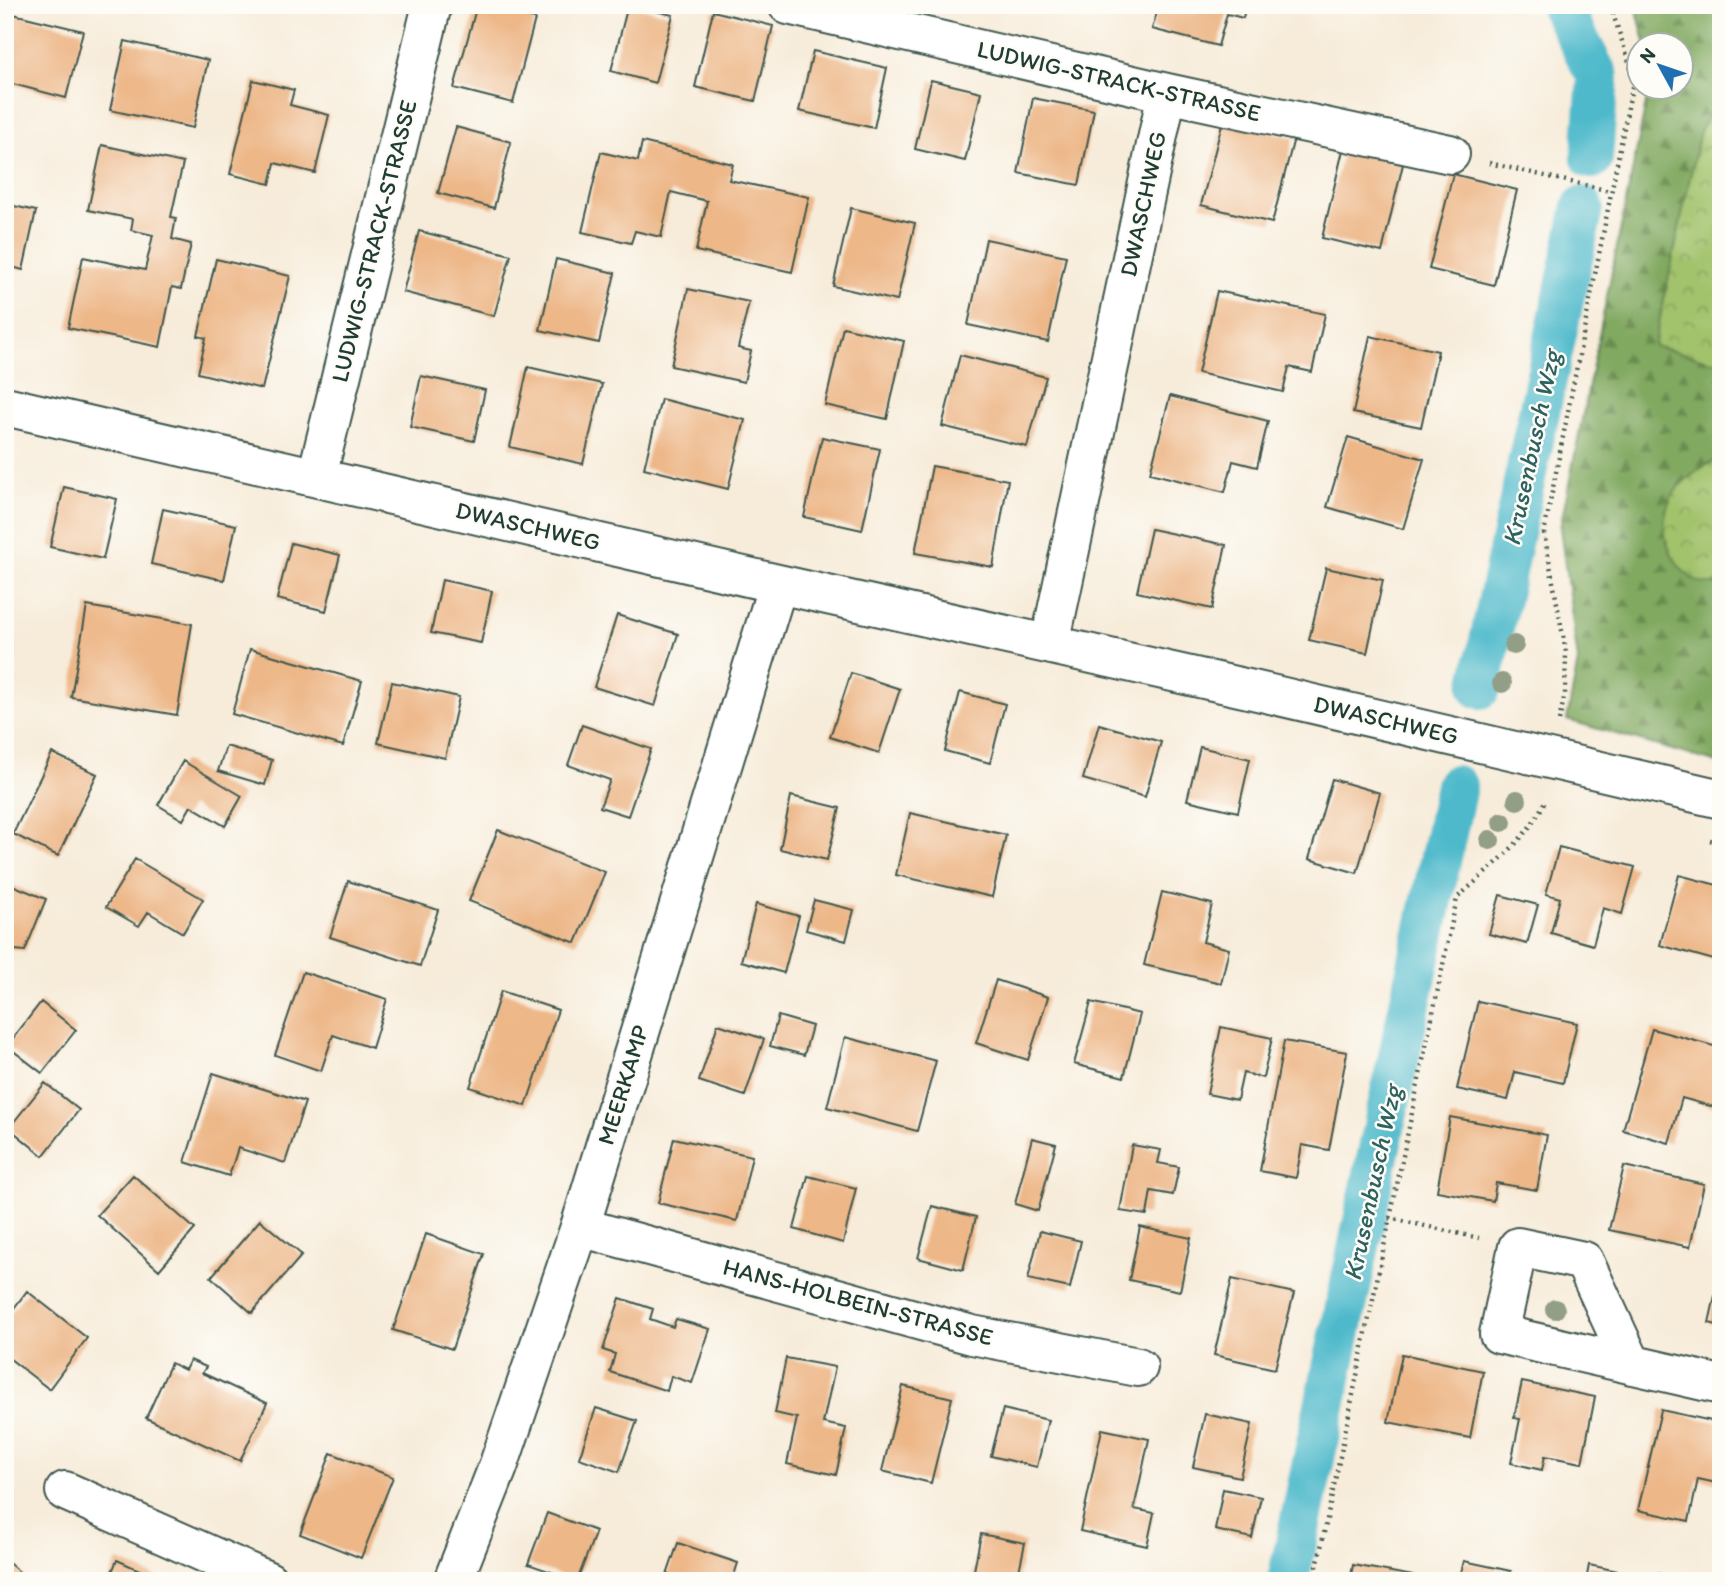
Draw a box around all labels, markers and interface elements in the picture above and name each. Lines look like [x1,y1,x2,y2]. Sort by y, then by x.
north arrow [1624,32,1694,102]
street label: LUDWIG-STRACK-STRASSE [974,34,1264,127]
text: N [1634,43,1660,68]
street label: LUDWIG-STRACK-STRASSE [324,97,423,385]
street label: DWASCHWEG [1113,129,1172,279]
water label: Krusenbusch Wzg [1495,344,1568,548]
street label: DWASCHWEG [453,495,603,556]
street label: DWASCHWEG [1311,689,1461,750]
street label: MEERKAMP [591,1021,655,1148]
water label: Krusenbusch Wzg [1336,1079,1409,1283]
street label: HANS-HOLBEIN-STRASSE [720,1252,996,1352]

